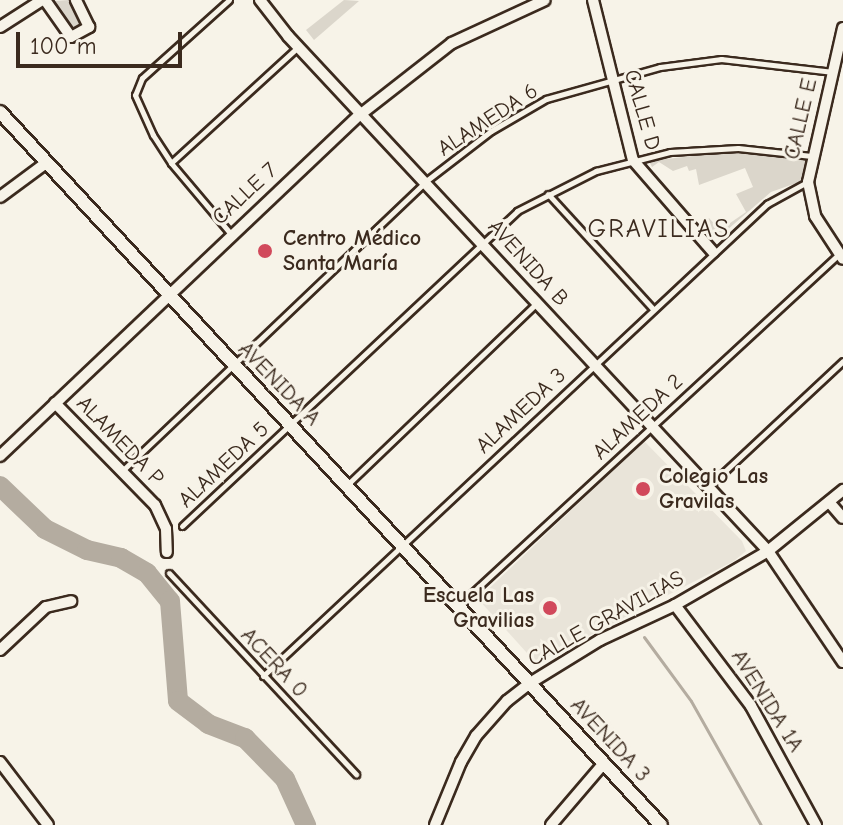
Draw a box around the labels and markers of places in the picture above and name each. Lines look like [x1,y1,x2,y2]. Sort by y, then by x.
place label: Centro Médico Santa María [283,225,421,276]
marker: Centro Médico Santa María [254,240,276,262]
place label: Colegio Las Gravilas [659,463,768,514]
marker: Colegio Las Gravilas [634,480,652,498]
place label: Escuela Las Gravilias [423,582,534,634]
marker: Escuela Las Gravilias [541,599,559,617]

